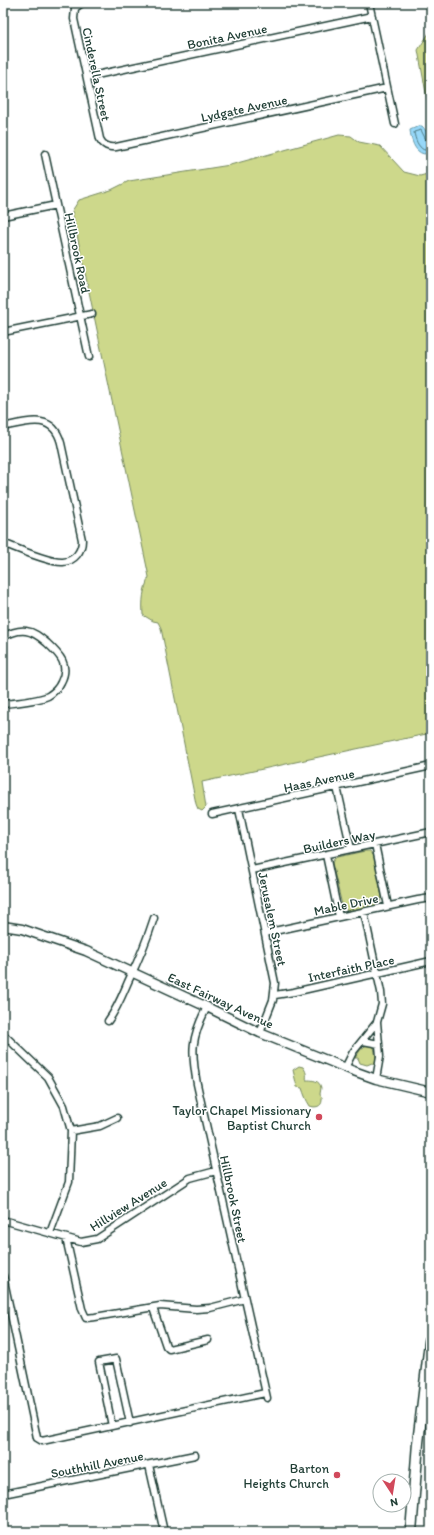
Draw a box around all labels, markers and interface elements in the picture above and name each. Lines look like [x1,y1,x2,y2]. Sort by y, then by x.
street label: Bonita Avenue [186,21,269,52]
street label: Cinderella Street [79,26,114,122]
street label: Lydgate Avenue [199,92,289,125]
street label: Hillbrook Road [62,211,93,295]
street label: Haas Avenue [282,766,356,795]
street label: Builders Way [302,827,376,856]
street label: Jerusalem Street [255,871,290,968]
street label: Mable Drive [313,890,380,919]
street label: Interfaith Place [307,952,396,985]
street label: East Fairway Avenue [166,969,276,1032]
place label: Taylor Chapel Missionary Baptist Church [172,1103,311,1133]
marker: Taylor Chapel Missionary Baptist Church [314,1112,324,1122]
street label: Hillbrook Street [217,1154,250,1244]
street label: Hillview Avenue [87,1175,170,1234]
street label: Southhill Avenue [49,1448,145,1481]
place label: Barton Heights Church [243,1461,330,1491]
marker: Barton Heights Church [332,1470,342,1480]
north arrow [372,1473,412,1513]
text: N [389,1495,399,1509]

